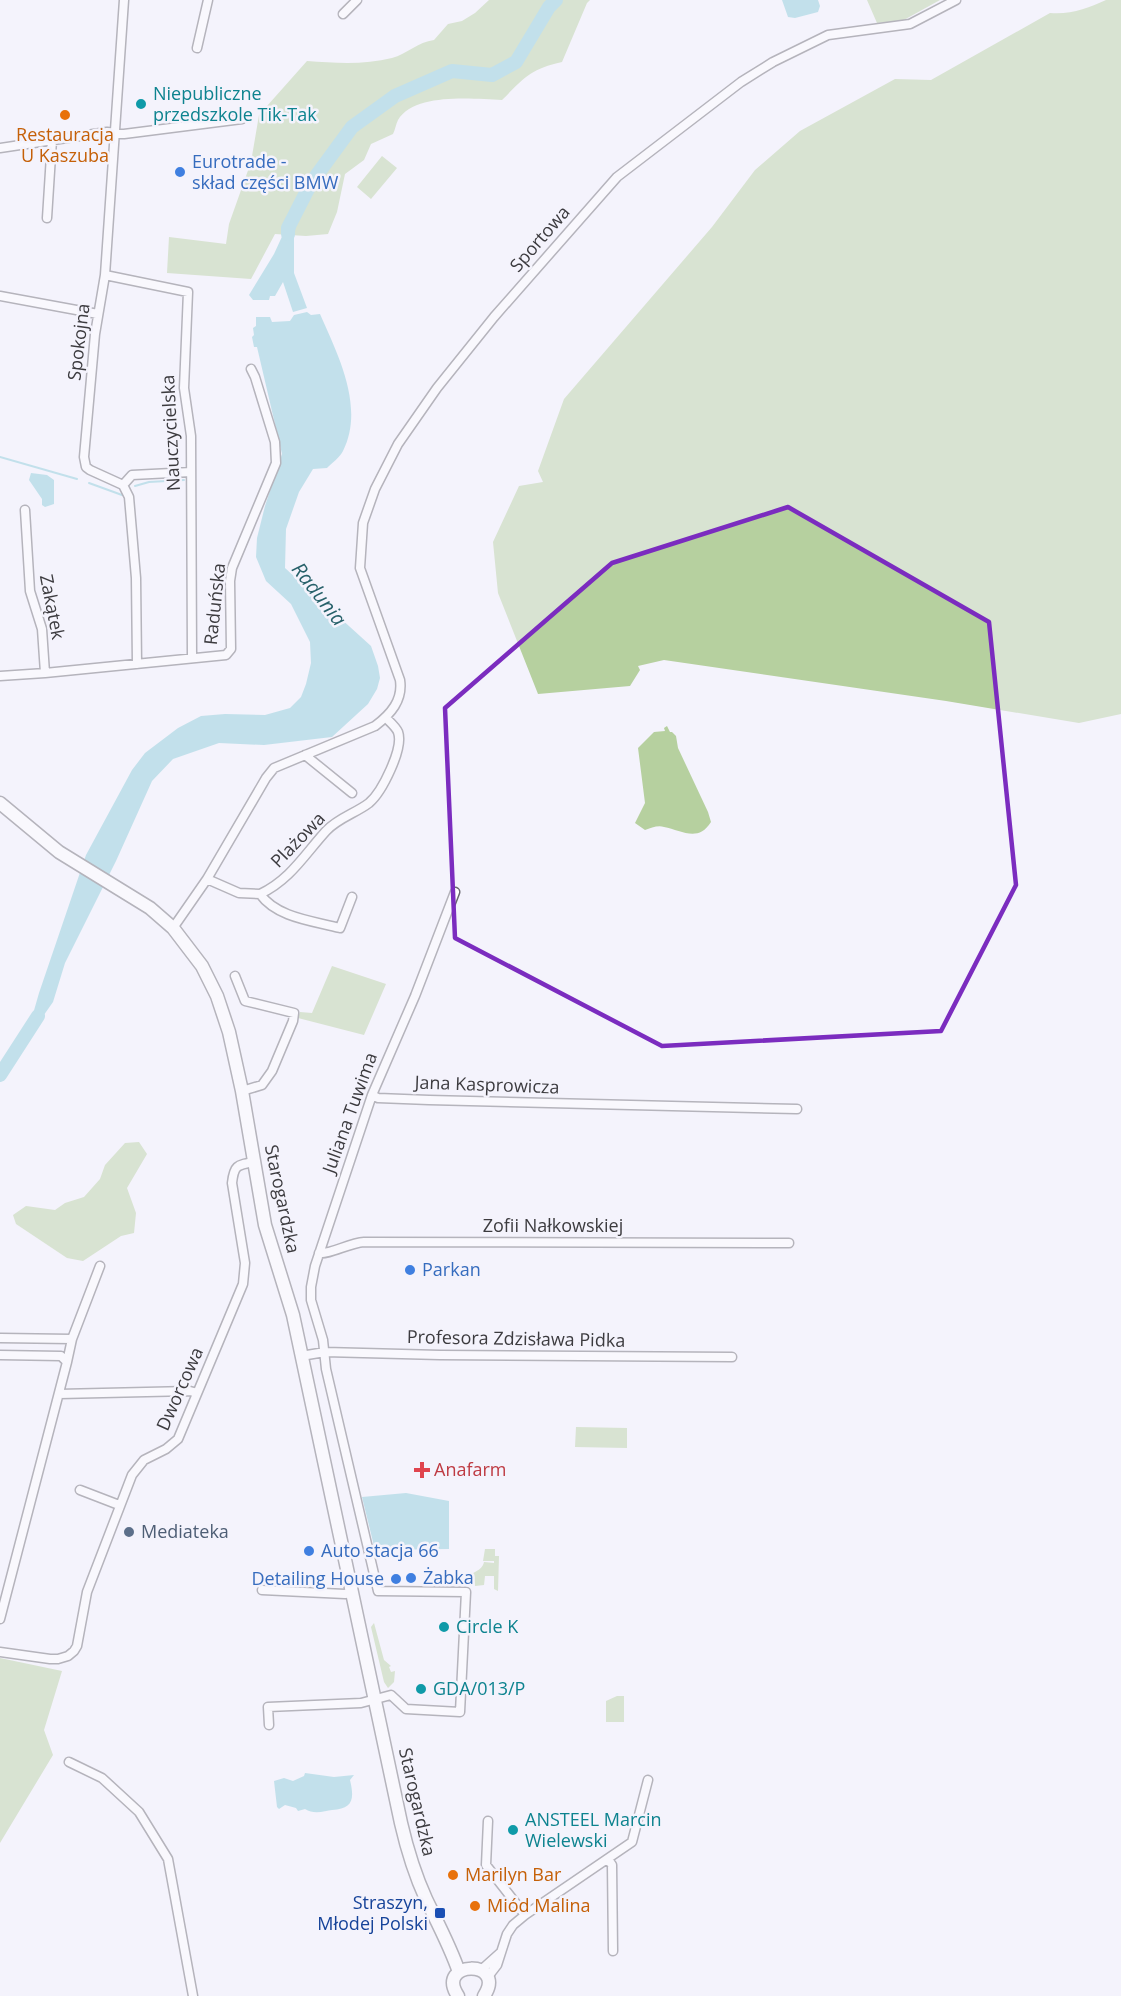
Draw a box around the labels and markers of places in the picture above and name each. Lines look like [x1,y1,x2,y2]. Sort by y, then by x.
place label: Niepubliczne przedszkole Tik-Tak [153,81,317,126]
marker: Niepubliczne przedszkole Tik-Tak [134,97,148,111]
marker: Restauracja U Kaszuba [58,108,72,122]
place label: Restauracja U Kaszuba [16,122,114,167]
place label: Eurotrade - skład części BMW [192,149,339,194]
marker: Eurotrade - skład części BMW [173,165,187,179]
place label: Parkan [422,1257,481,1281]
marker: Parkan [403,1263,417,1277]
place label: Anafarm [434,1457,507,1481]
marker: Anafarm [415,1463,429,1477]
place label: Mediateka [141,1519,229,1543]
marker: Mediateka [122,1525,136,1539]
place label: Auto stacja 66 [321,1538,439,1562]
marker: Auto stacja 66 [302,1544,316,1558]
place label: Żabka [423,1565,474,1589]
place label: Detailing House [251,1566,384,1590]
marker: Żabka [404,1571,418,1585]
marker: Detailing House [389,1572,403,1586]
place label: Circle K [456,1614,519,1638]
marker: Circle K [437,1620,451,1634]
place label: GDA/013/P [433,1676,525,1700]
marker: GDA/013/P [414,1682,428,1696]
place label: ANSTEEL Marcin Wielewski [525,1807,662,1852]
marker: ANSTEEL Marcin Wielewski [506,1823,520,1837]
place label: Marilyn Bar [465,1862,562,1886]
marker: Marilyn Bar [446,1868,460,1882]
place label: Straszyn, Młodej Polski [317,1890,428,1935]
place label: Miód Malina [487,1893,591,1917]
marker: Miód Malina [468,1899,482,1913]
marker: Straszyn, Młodej Polski [433,1906,447,1920]

